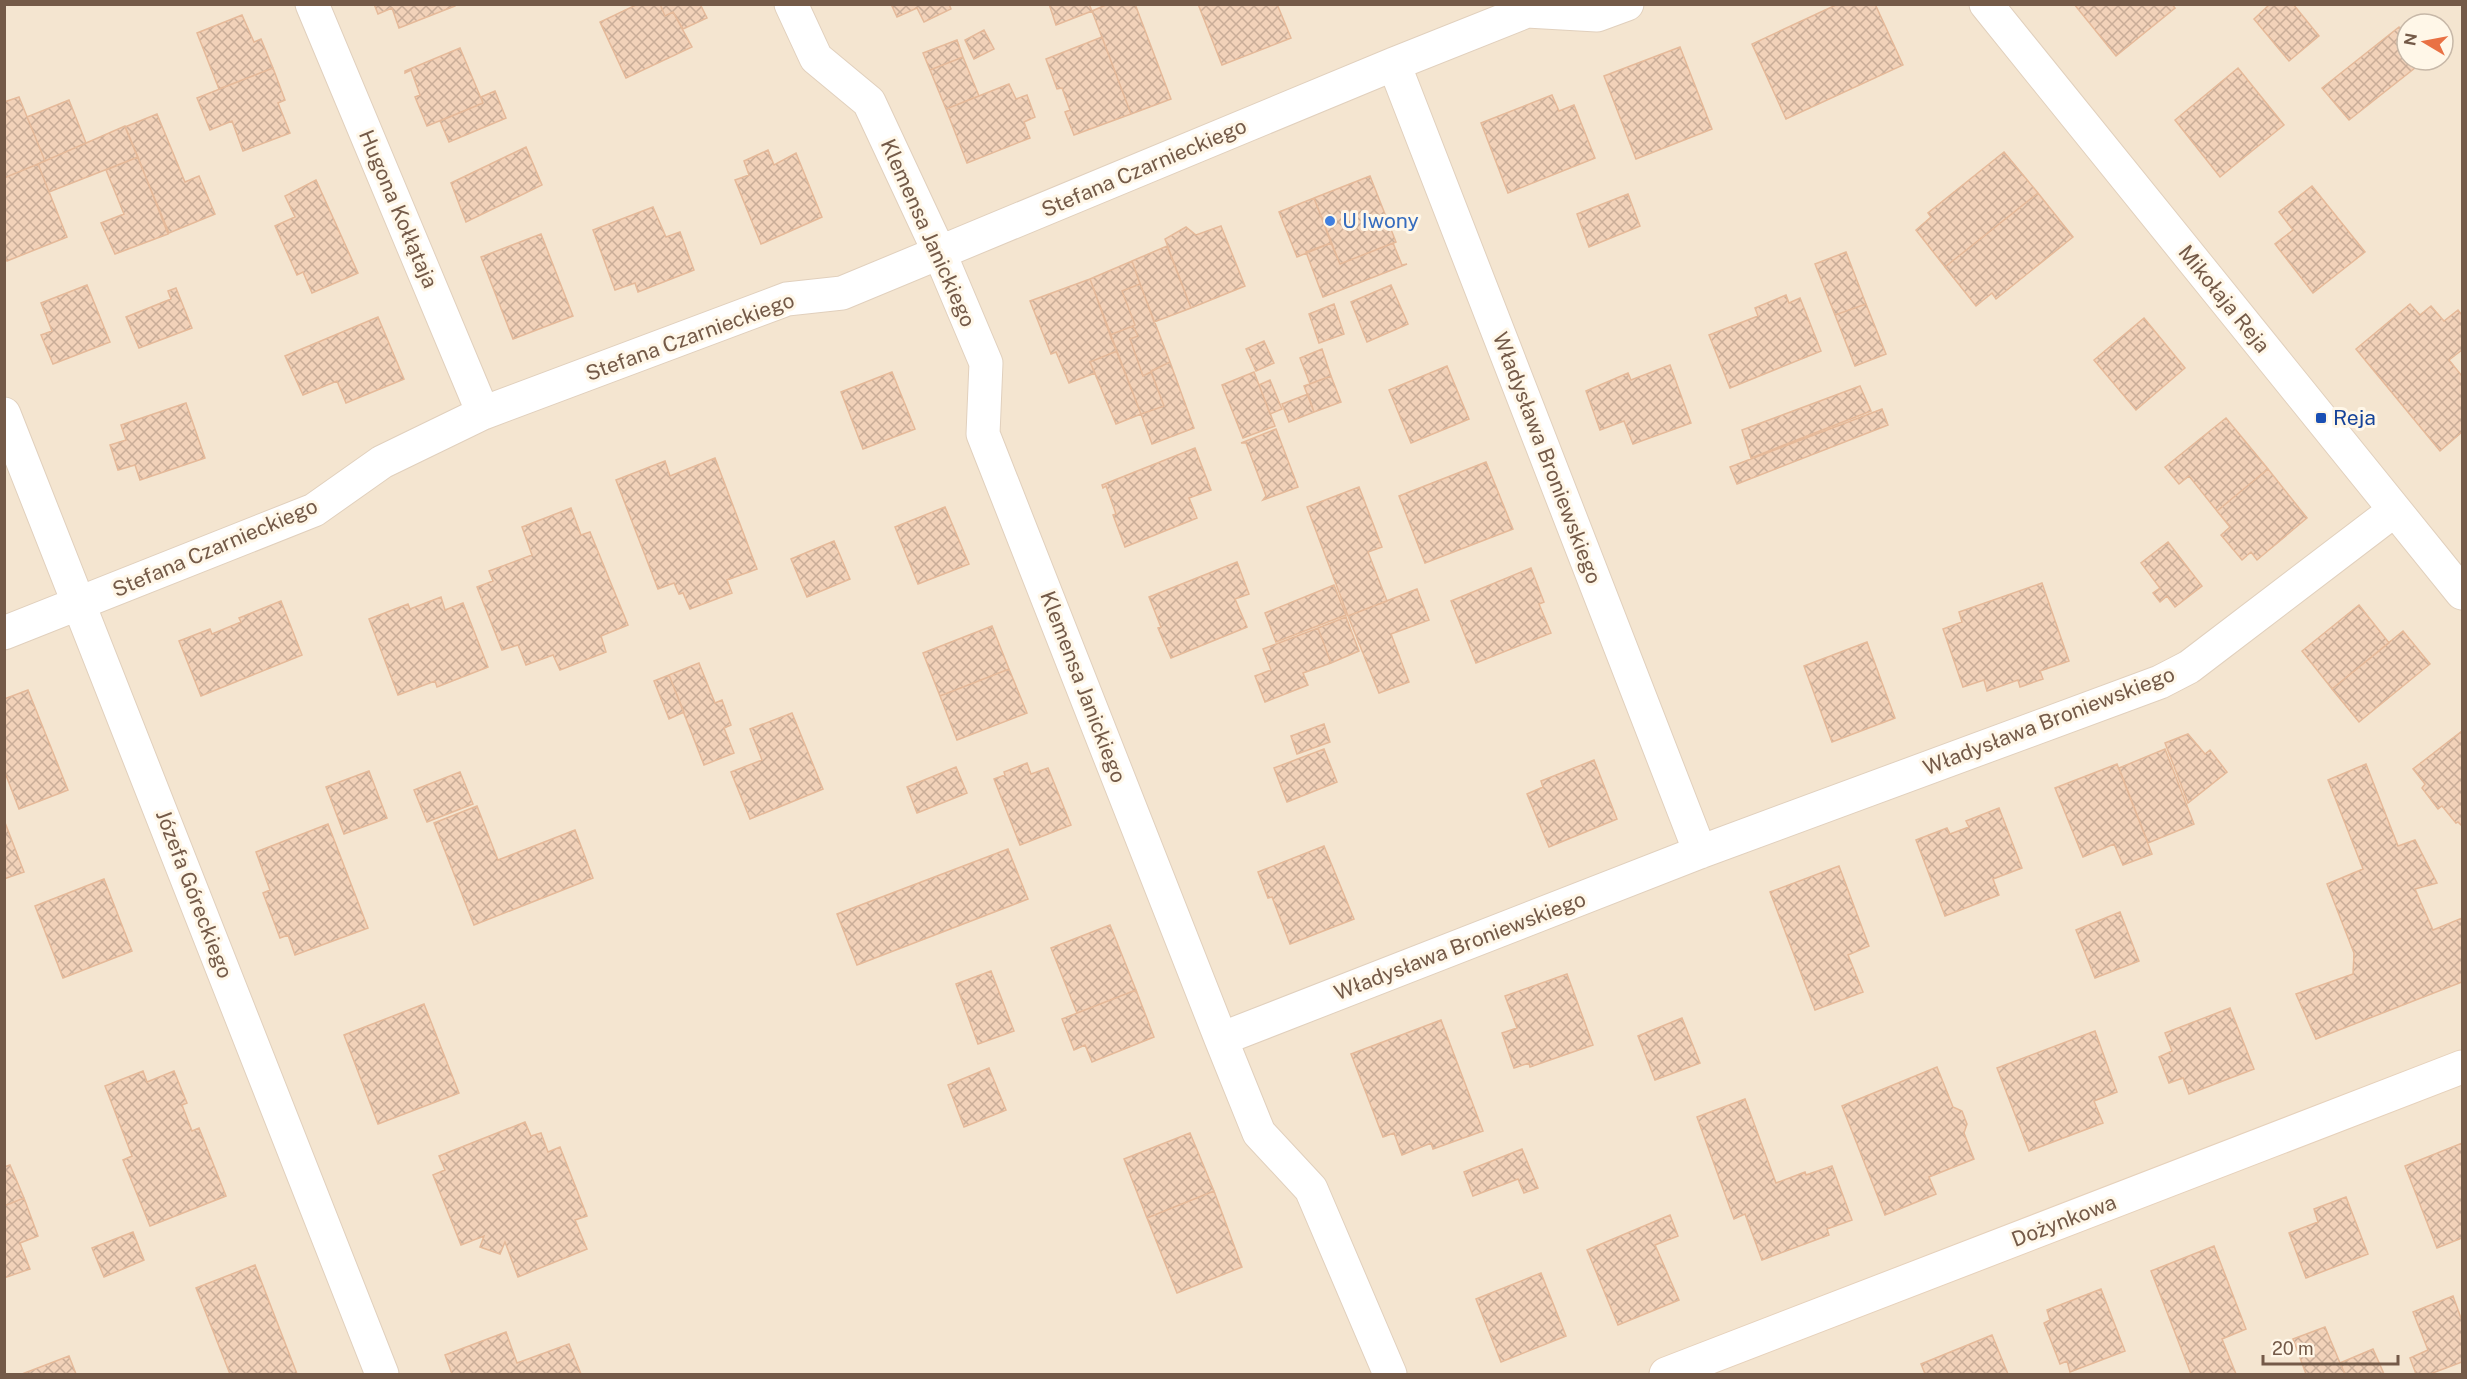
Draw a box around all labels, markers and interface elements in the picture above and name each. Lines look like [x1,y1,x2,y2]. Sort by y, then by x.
north arrow [2395,12,2455,72]
text: N [2400,32,2421,47]
street label: Stefana Czarnieckiego [1038,113,1250,222]
street label: Hugona Kołłątaja [354,126,443,292]
street label: Klemensa Janickiego [876,135,981,331]
place label: U Iwony [1342,208,1419,233]
marker: U Iwony [1323,214,1337,228]
street label: Mikołaja Reja [2173,240,2275,357]
street label: Stefana Czarnieckiego [582,287,798,386]
street label: Władysława Broniewskiego [1488,329,1607,587]
place label: Reja [2333,405,2376,430]
marker: Reja [2314,411,2328,425]
street label: Stefana Czarnieckiego [109,493,321,602]
street label: Klemensa Janickiego [1035,587,1132,786]
street label: Władysława Broniewskiego [1920,661,2178,780]
street label: Józefa Góreckiego [151,806,238,982]
street label: Władysława Broniewskiego [1331,886,1589,1005]
street label: Dożynkowa [2008,1189,2120,1252]
scale bar [2263,1328,2398,1366]
text: 20 m [2272,1338,2314,1359]

